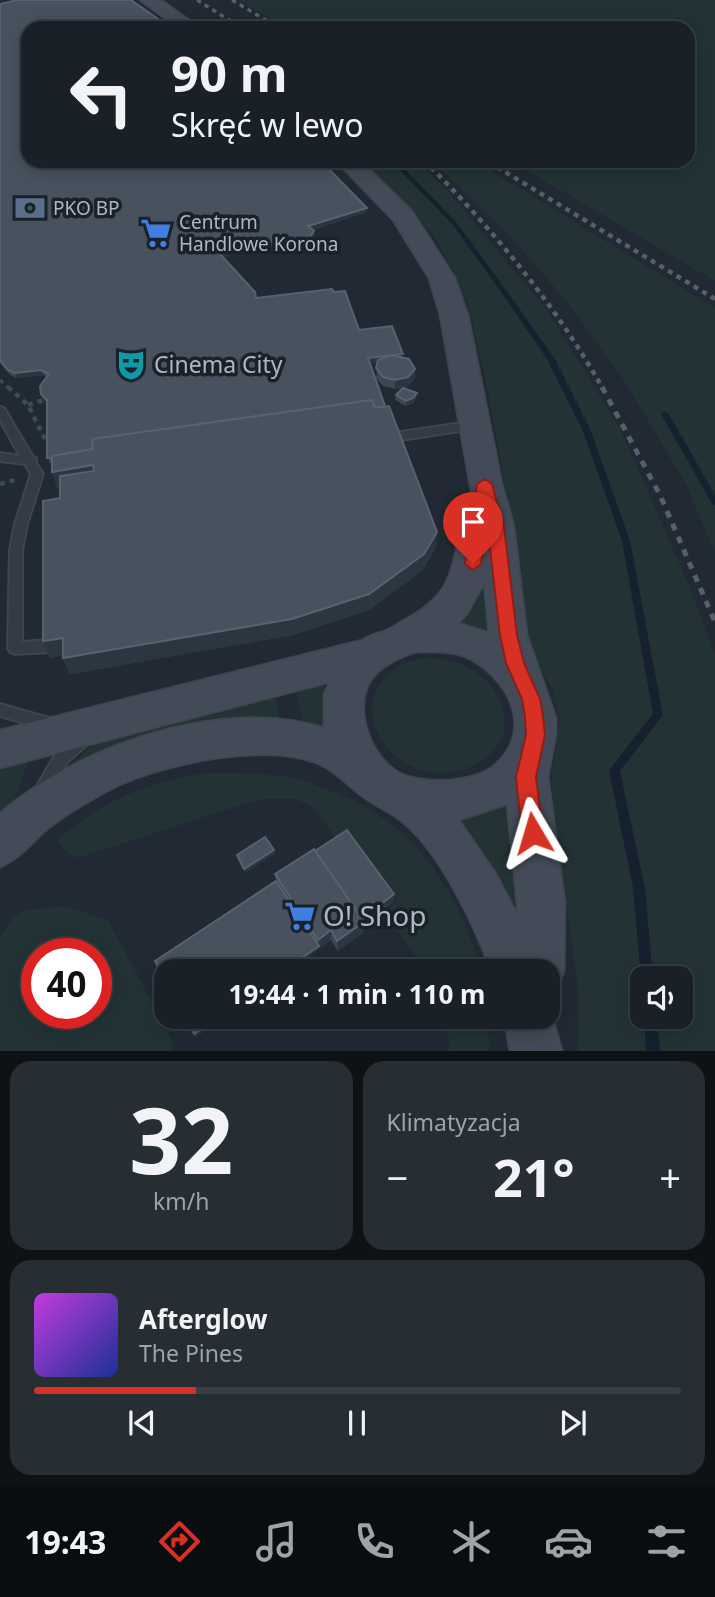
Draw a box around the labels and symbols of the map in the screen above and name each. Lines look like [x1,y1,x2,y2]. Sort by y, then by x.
bank icon: PKO BP [13,191,47,225]
place label: PKO BP [53,195,120,221]
place label: Centrum Handlowe Korona [179,209,338,257]
supermarket icon: Centrum Handlowe Korona [139,216,173,250]
theatre icon: Cinema City [114,348,148,382]
place label: Cinema City [154,348,283,380]
pin [443,492,503,564]
position arrow [496,796,570,870]
place label: O! Shop [323,896,427,934]
supermarket icon: O! Shop [283,899,317,933]
speed limit sign: 40 [21,938,112,1029]

